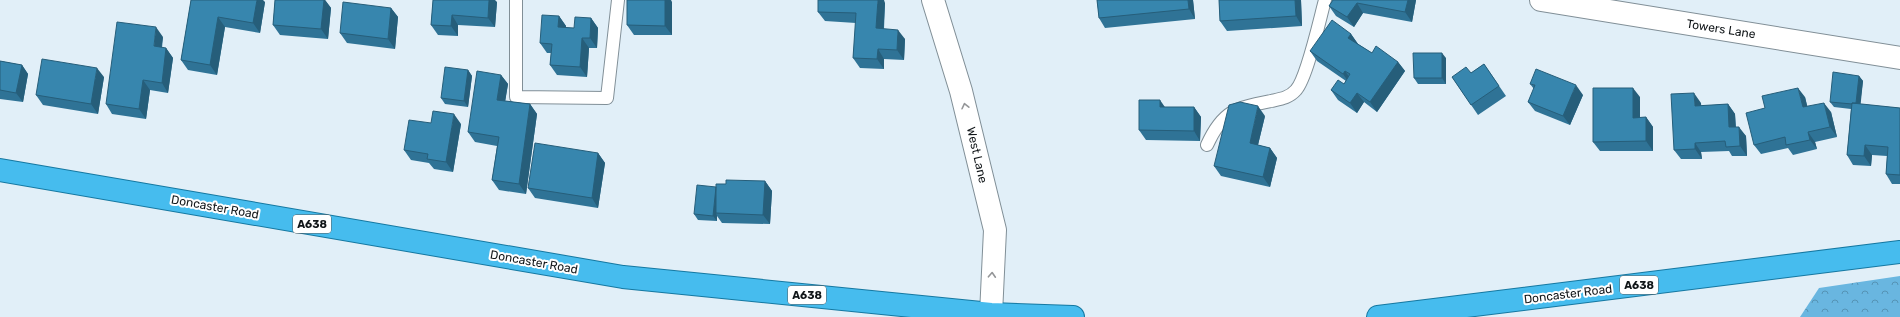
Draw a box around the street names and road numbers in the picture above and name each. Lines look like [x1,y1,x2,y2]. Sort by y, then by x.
street label: Towers Lane [1685,17,1757,41]
street label: West Lane [964,126,990,185]
street label: Doncaster Road [170,192,260,222]
road number: A638 [293,215,331,233]
street label: Doncaster Road [489,247,579,277]
road number: A638 [1620,276,1658,294]
street label: Doncaster Road [1523,282,1613,306]
road number: A638 [788,286,826,304]

